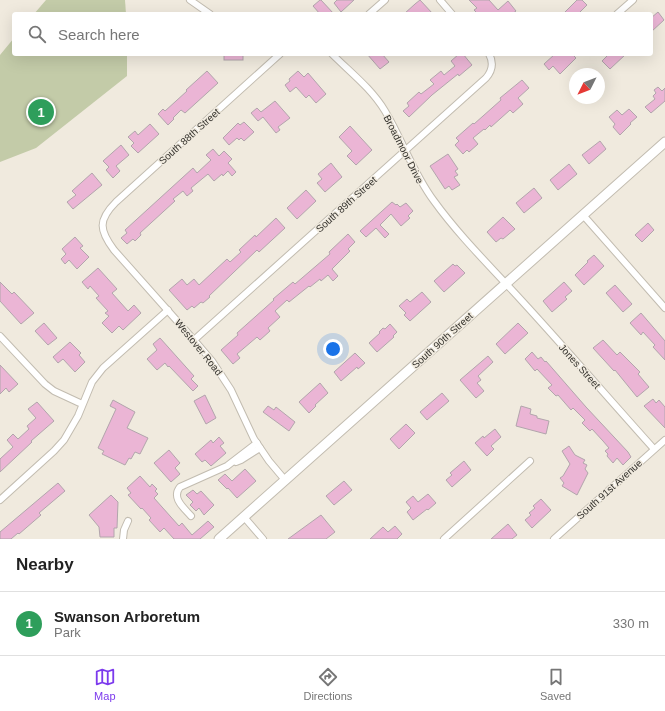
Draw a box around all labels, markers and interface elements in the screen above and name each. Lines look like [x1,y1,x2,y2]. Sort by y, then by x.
search box [12,12,653,56]
icon: search [26,23,48,45]
text: Search here [58,26,140,43]
north arrow [569,68,605,104]
pin: 1 [28,97,54,127]
street label: South 88th Street [157,106,222,167]
street label: Broadmoor Drive [381,113,426,186]
street label: South 89th Street [314,174,379,235]
street label: South 90th Street [410,310,475,371]
street label: Westover Road [173,317,225,377]
your location [323,339,343,359]
street label: Jones Street [557,342,603,391]
street label: South 91st Avenue [575,457,644,521]
text: Nearby [16,555,74,574]
text: Swanson Arboretum [54,608,200,625]
text: 1 [25,616,33,631]
text: 330 m [613,616,649,631]
text: Park [54,625,81,640]
tab: Map [94,666,116,702]
tab: Directions [303,666,352,702]
tab: Saved [540,666,571,702]

